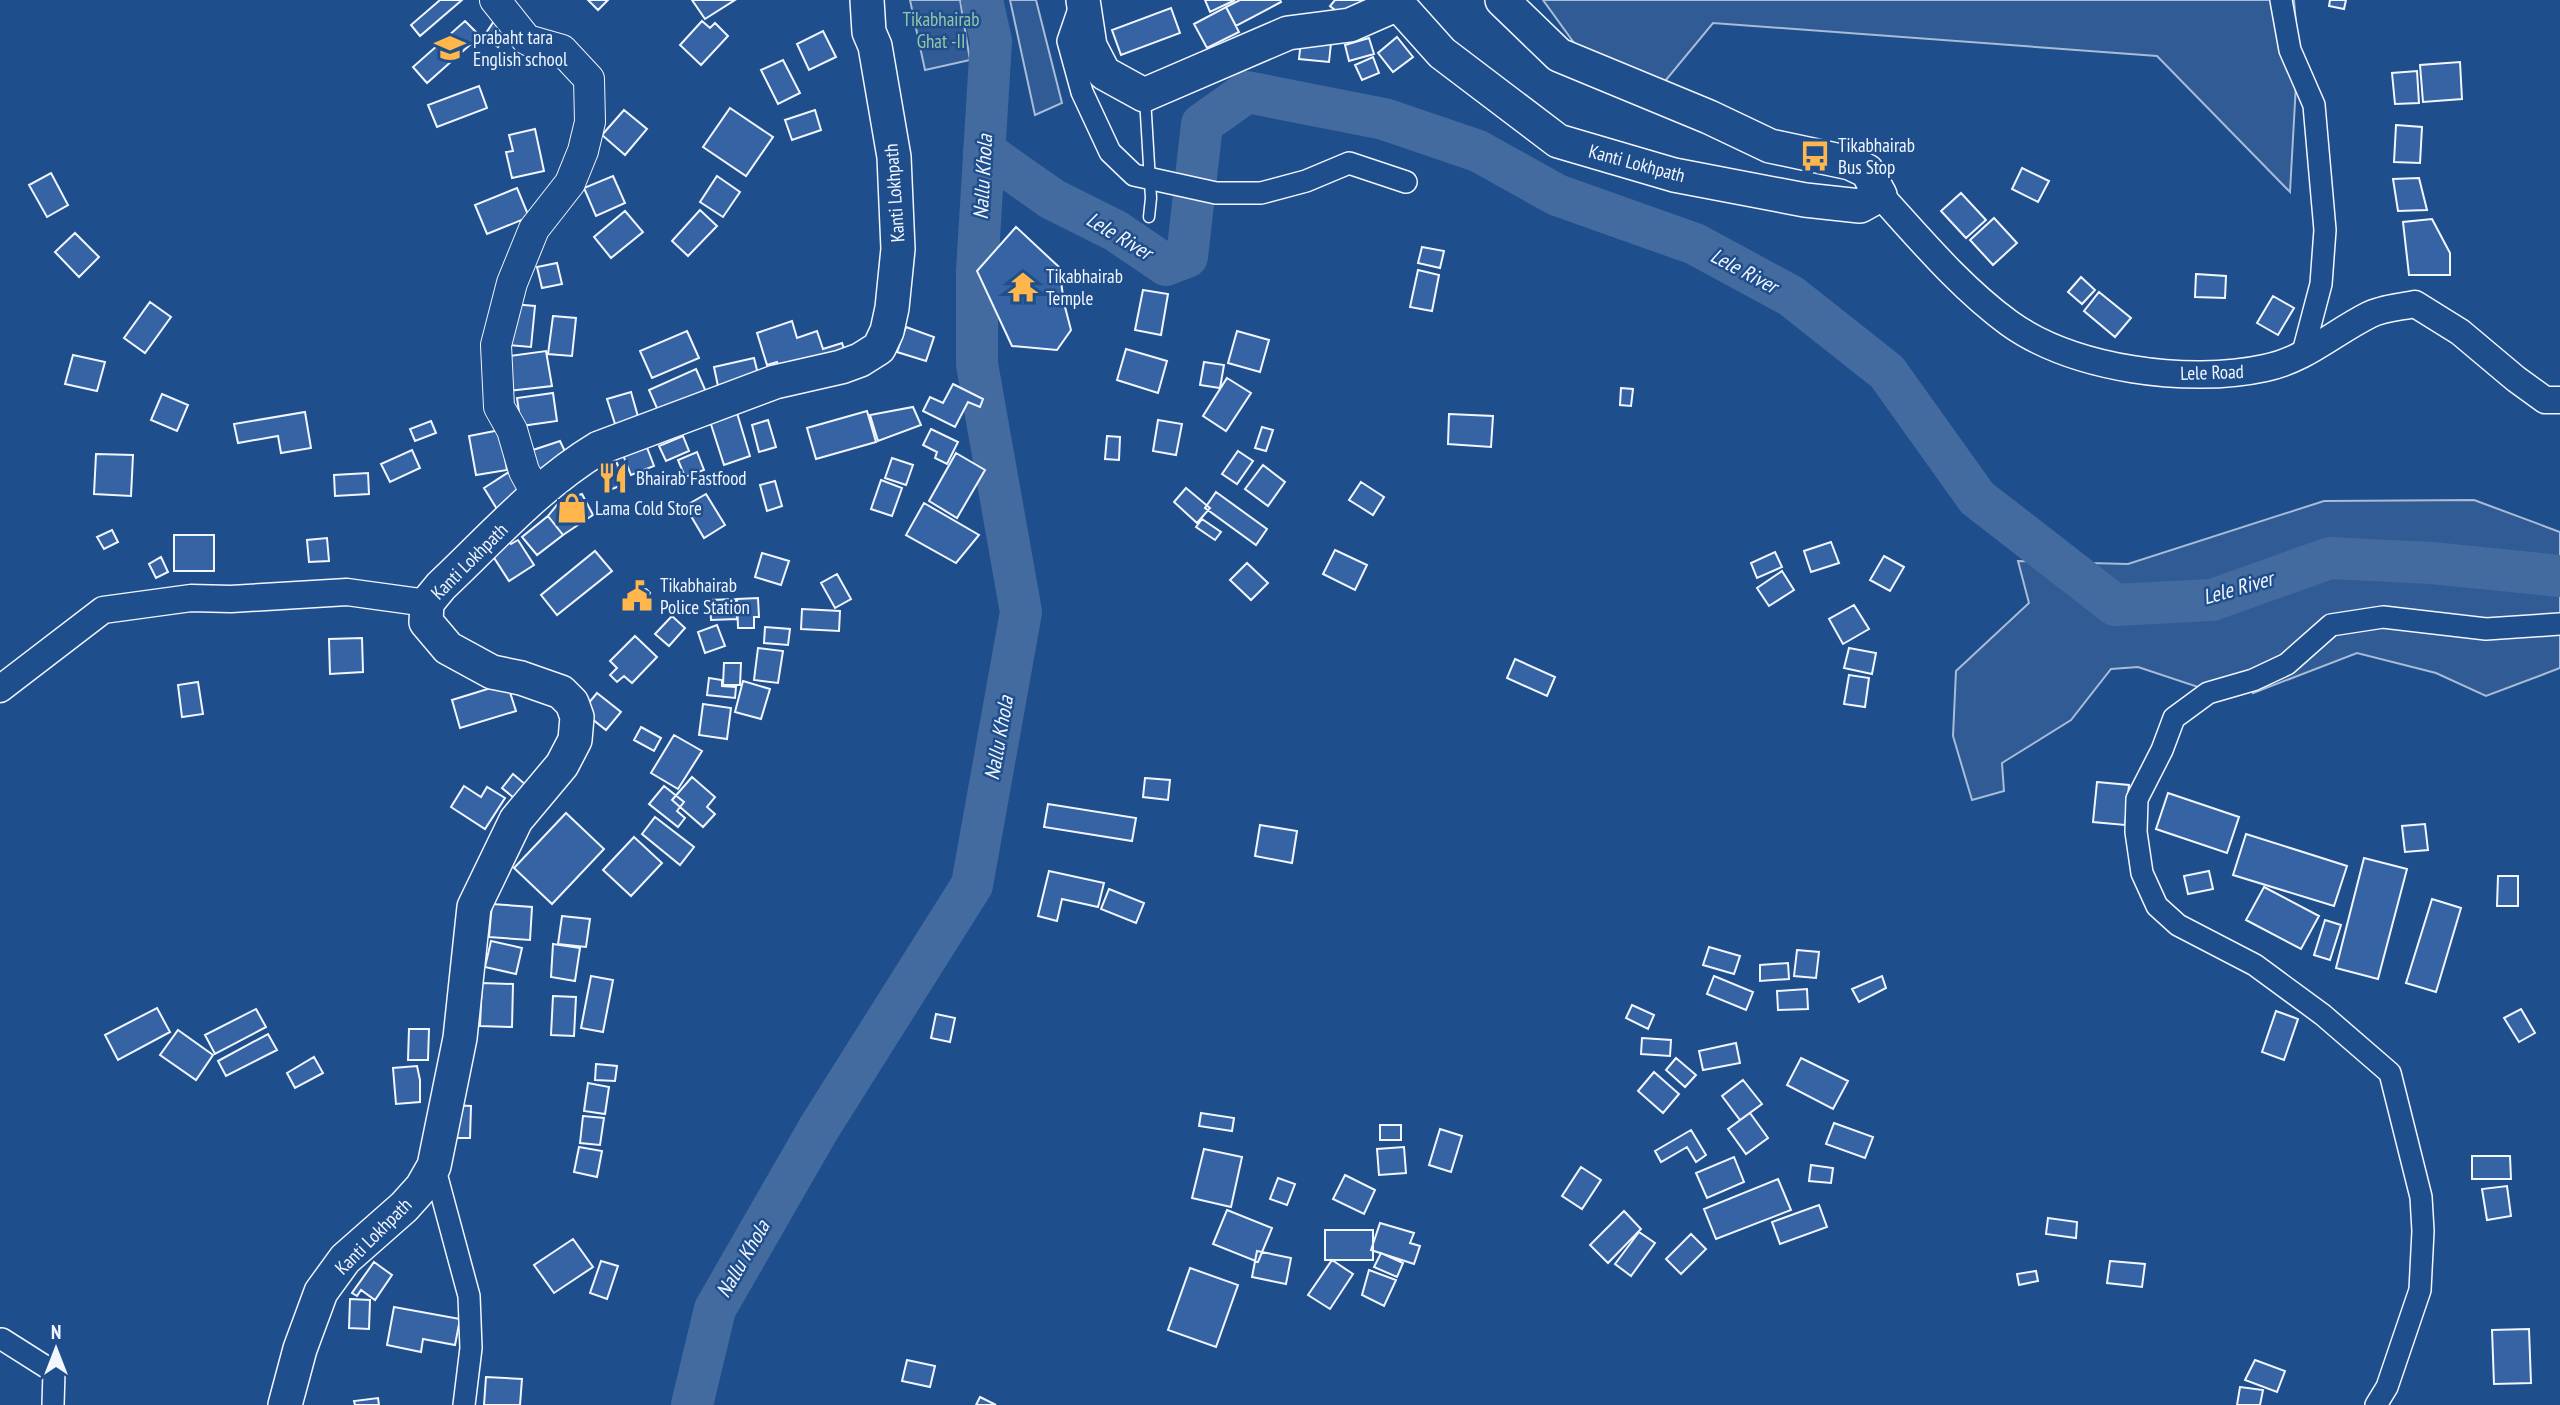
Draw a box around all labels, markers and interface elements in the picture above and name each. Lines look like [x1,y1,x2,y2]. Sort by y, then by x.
park label: Tikabhairab Ghat -II [903,7,979,53]
place label: prabaht tara English school [473,25,568,71]
school or university icon: prabaht tara English school [433,31,467,65]
water label: Nallu Khola [967,132,998,220]
place label: Tikabhairab Bus Stop [1838,133,1915,179]
street label: Kanti Lokhpath [1586,139,1688,187]
bus stop icon: Tikabhairab Bus Stop [1798,139,1832,173]
street label: Kanti Lokhpath [879,143,909,243]
water label: Lele River [1082,206,1160,267]
water label: Lele River [1706,242,1785,301]
place label: Tikabhairab Temple [1046,264,1123,310]
temple icon: Tikabhairab Temple [1006,270,1040,304]
street label: Lele Road [2180,359,2244,385]
restaurant icon: Bhairab Fastfood [596,461,630,495]
place label: Bhairab Fastfood [636,466,747,490]
shop icon: Lama Cold Store [555,491,589,525]
place label: Lama Cold Store [595,496,702,520]
street label: Kanti Lokhpath [426,518,512,604]
water label: Lele River [2200,564,2279,610]
place label: Tikabhairab Police Station [660,573,750,619]
public building icon: Tikabhairab Police Station [620,579,654,613]
water label: Nallu Khola [978,692,1019,782]
street label: Kanti Lokhpath [330,1193,416,1279]
water label: Nallu Khola [710,1214,776,1302]
north arrow [21,1314,91,1384]
text: N [51,1320,61,1344]

